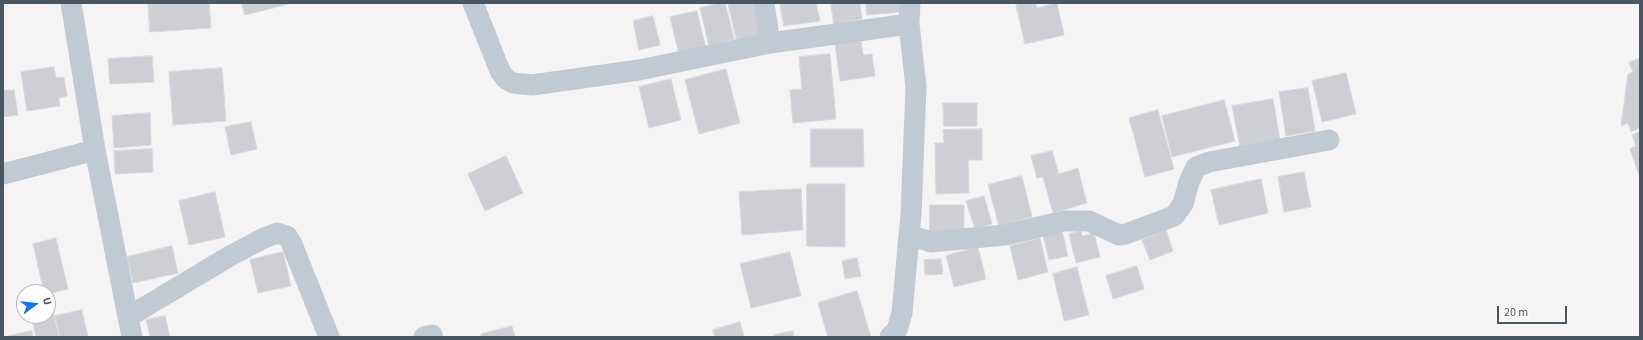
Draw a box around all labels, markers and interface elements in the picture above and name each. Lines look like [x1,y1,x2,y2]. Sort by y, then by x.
north arrow [16,284,56,324]
text: U [39,296,55,306]
scale bar [1499,298,1569,324]
text: 20 m [1504,304,1528,321]

